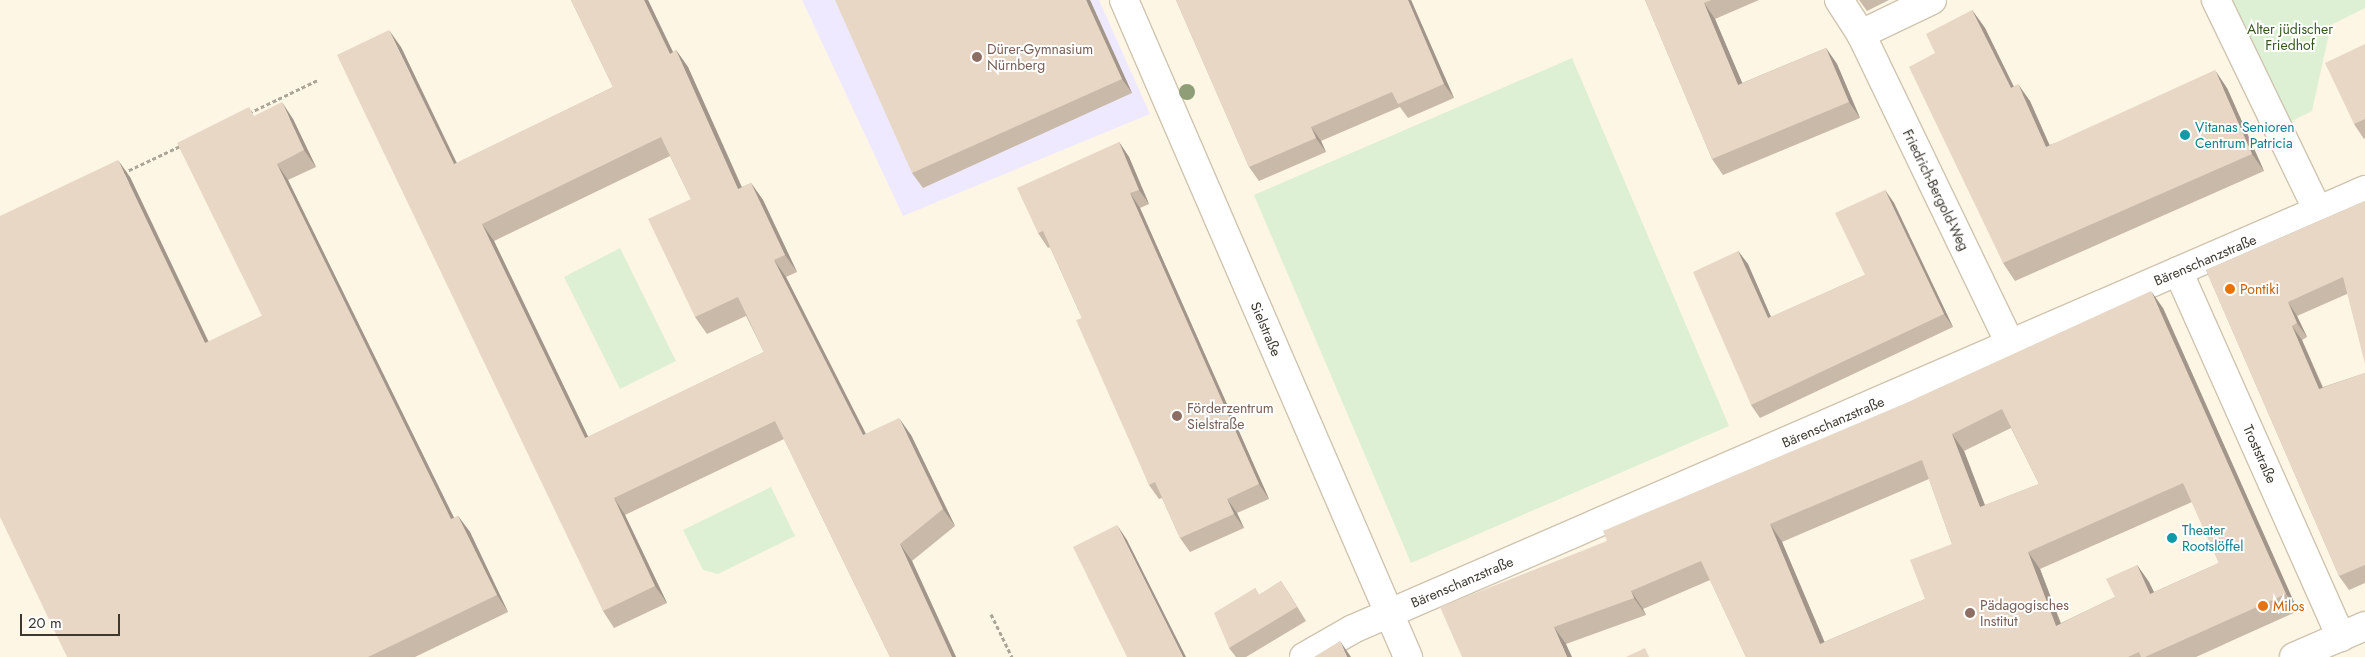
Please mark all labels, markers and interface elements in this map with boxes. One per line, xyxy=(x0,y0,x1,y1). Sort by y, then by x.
park label: Alter jüdischer Friedhof xyxy=(2247,21,2333,54)
place label: Dürer-Gymnasium Nürnberg xyxy=(987,41,1093,74)
marker: Dürer-Gymnasium Nürnberg xyxy=(971,51,983,63)
place label: Vitanas Senioren Centrum Patricia xyxy=(2195,119,2295,152)
street label: Friedrich-Bergold-Weg xyxy=(1899,127,1973,253)
marker: Vitanas Senioren Centrum Patricia xyxy=(2179,129,2191,141)
street label: Bärenschanzstraße xyxy=(2151,231,2259,289)
place label: Pontiki xyxy=(2240,281,2279,297)
marker: Pontiki xyxy=(2224,283,2236,295)
street label: Sielstraße xyxy=(1247,299,1285,359)
street label: Bärenschanzstraße xyxy=(1779,393,1887,451)
place label: Förderzentrum Sielstraße xyxy=(1187,400,1274,432)
marker: Förderzentrum Sielstraße xyxy=(1171,410,1183,422)
street label: Troststraße xyxy=(2240,422,2280,486)
place label: Theater Rootslöffel xyxy=(2182,522,2243,554)
marker: Theater Rootslöffel xyxy=(2166,532,2178,544)
street label: Bärenschanzstraße xyxy=(1408,553,1516,611)
place label: Pädagogisches Institut xyxy=(1980,597,2069,630)
place label: Milos xyxy=(2273,598,2304,614)
marker: Milos xyxy=(2257,600,2269,612)
scale bar xyxy=(22,604,122,636)
marker: Pädagogisches Institut xyxy=(1964,607,1976,619)
text: 20 m xyxy=(28,612,62,634)

